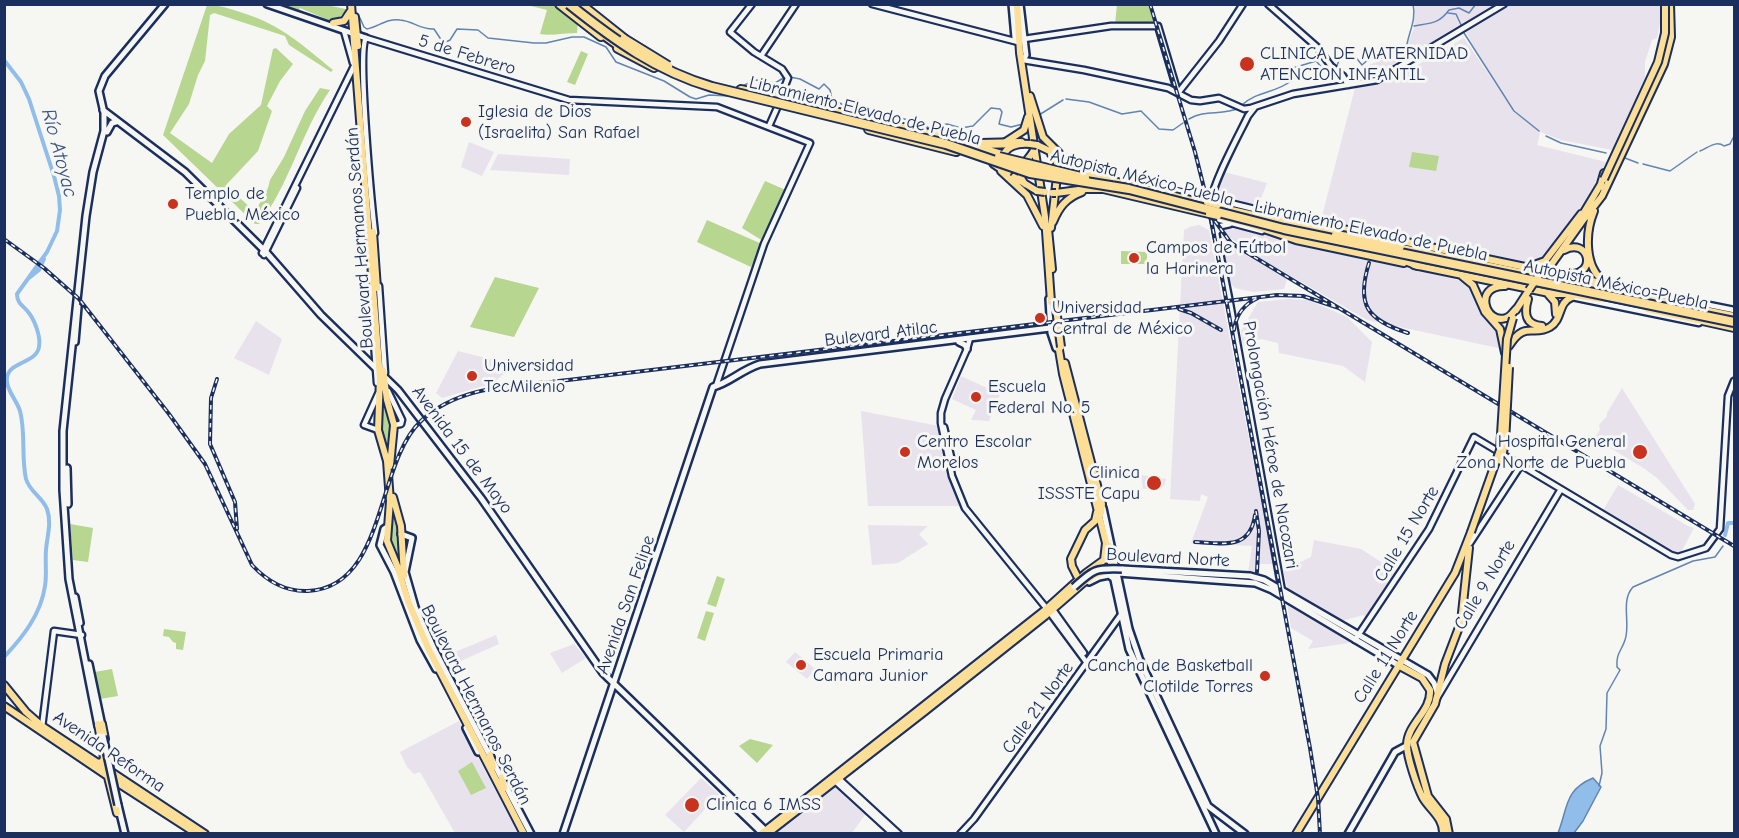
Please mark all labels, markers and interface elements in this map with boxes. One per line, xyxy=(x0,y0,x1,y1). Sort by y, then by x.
street label: 5 de Febrero xyxy=(416,30,518,80)
place label: CLINICA DE MATERNIDAD ATENCION INFANTIL xyxy=(1260,43,1468,86)
marker: CLINICA DE MATERNIDAD ATENCION INFANTIL xyxy=(1238,55,1256,73)
street label: Libramiento Elevado de Puebla xyxy=(747,72,983,150)
place label: Iglesia de Dios (Israelita) San Rafael xyxy=(478,101,640,144)
water label: Río Atoyac xyxy=(36,106,82,200)
marker: Iglesia de Dios (Israelita) San Rafael xyxy=(459,115,473,129)
street label: Boulevard Hermanos Serdán xyxy=(341,127,379,349)
street label: Autopista México-Puebla xyxy=(1048,145,1236,211)
place label: Templo de Puebla, México xyxy=(185,183,300,226)
street label: Libramiento Elevado de Puebla xyxy=(1252,196,1490,266)
marker: Templo de Puebla, México xyxy=(166,197,180,211)
place label: Campos de Fútbol la Harinera xyxy=(1146,237,1286,280)
marker: Campos de Fútbol la Harinera xyxy=(1127,251,1141,265)
street label: Autopista México-Puebla xyxy=(1522,255,1710,315)
place label: Universidad Central de México xyxy=(1052,297,1193,340)
marker: Universidad Central de México xyxy=(1033,311,1047,325)
street label: Bulevard Atilac xyxy=(823,316,939,352)
street label: Prolongación Héroe de Nacozari xyxy=(1238,319,1302,571)
place label: Universidad TecMilenio xyxy=(484,355,574,398)
marker: Universidad TecMilenio xyxy=(465,369,479,383)
place label: Escuela Federal No. 5 xyxy=(988,376,1090,418)
street label: Avenida 15 de Mayo xyxy=(407,382,517,518)
marker: Escuela Federal No. 5 xyxy=(969,390,983,404)
place label: Centro Escolar Morelos xyxy=(917,431,1031,474)
place label: Hospital General Zona Norte de Puebla xyxy=(1457,431,1626,474)
marker: Hospital General Zona Norte de Puebla xyxy=(1631,443,1649,461)
marker: Centro Escolar Morelos xyxy=(898,445,912,459)
place label: Clinica ISSSTE Capu xyxy=(1038,462,1140,504)
marker: Clinica ISSSTE Capu xyxy=(1145,474,1163,492)
street label: Calle 15 Norte xyxy=(1370,482,1444,586)
street label: Avenida San Felipe xyxy=(592,533,660,677)
street label: Calle 9 Norte xyxy=(1450,536,1520,634)
street label: Boulevard Norte xyxy=(1106,544,1230,572)
street label: Boulevard Hermanos Serdán xyxy=(416,601,536,809)
street label: Calle 11 Norte xyxy=(1349,606,1423,708)
place label: Escuela Primaria Camara Junior xyxy=(813,644,943,686)
place label: Cancha de Basketball Clotilde Torres xyxy=(1087,655,1253,698)
marker: Escuela Primaria Camara Junior xyxy=(794,658,808,672)
street label: Calle 21 Norte xyxy=(998,658,1078,758)
marker: Cancha de Basketball Clotilde Torres xyxy=(1258,669,1272,683)
street label: Avenida Reforma xyxy=(49,707,169,797)
place label: Clinica 6 IMSS xyxy=(706,794,821,816)
marker: Clinica 6 IMSS xyxy=(683,796,701,814)

